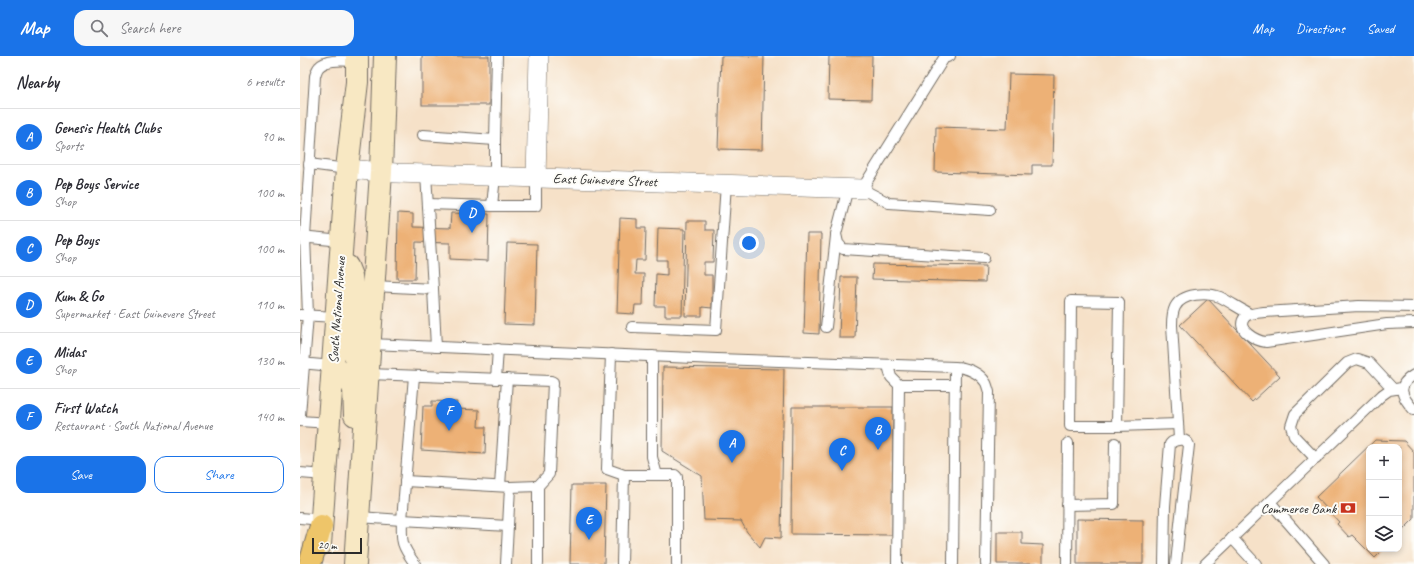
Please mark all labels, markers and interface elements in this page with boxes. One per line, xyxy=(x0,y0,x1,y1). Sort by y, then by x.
search box xyxy=(74,10,354,46)
text: Map xyxy=(20,16,50,40)
icon: search xyxy=(88,17,110,39)
text: Search here xyxy=(120,19,181,38)
text: Map xyxy=(1253,20,1274,37)
text: Directions xyxy=(1296,20,1345,37)
text: Saved xyxy=(1367,20,1394,37)
text: Nearby xyxy=(16,72,59,93)
text: 6 results xyxy=(246,74,284,90)
text: Genesis Health Clubs xyxy=(54,119,161,138)
text: A xyxy=(26,129,32,145)
text: 90 m xyxy=(262,129,284,145)
text: Sports xyxy=(54,138,83,154)
street label: East Guinevere Street xyxy=(553,170,659,190)
text: Pep Boys Service xyxy=(54,175,138,194)
text: B xyxy=(26,185,32,201)
text: 100 m xyxy=(256,185,284,201)
text: Shop xyxy=(54,194,76,210)
pin: D xyxy=(459,200,485,233)
text: Pep Boys xyxy=(54,231,99,250)
your location xyxy=(739,233,759,253)
text: C xyxy=(26,241,32,257)
text: 100 m xyxy=(256,241,284,257)
text: Shop xyxy=(54,250,76,266)
street label: South National Avenue xyxy=(325,255,349,364)
text: Kum & Go xyxy=(54,287,103,306)
text: D xyxy=(25,297,33,313)
text: 110 m xyxy=(256,297,284,313)
text: Supermarket · East Guinevere Street xyxy=(54,306,215,322)
text: Midas xyxy=(54,343,85,362)
text: E xyxy=(26,353,32,369)
text: 130 m xyxy=(256,353,284,369)
text: Shop xyxy=(54,362,76,378)
pin: F xyxy=(436,398,462,431)
text: First Watch xyxy=(54,399,118,418)
text: F xyxy=(26,409,32,425)
text: 140 m xyxy=(256,409,284,425)
pin: B xyxy=(865,417,891,450)
text: Restaurant · South National Avenue xyxy=(54,418,212,434)
pin: A xyxy=(719,430,745,463)
pin: C xyxy=(829,438,855,471)
map controls xyxy=(1366,444,1402,552)
button: + xyxy=(1366,444,1402,480)
button: Save xyxy=(16,456,146,493)
button: Share xyxy=(154,456,284,493)
button: − xyxy=(1366,480,1402,516)
bank icon: Commerce Bank xyxy=(1339,499,1357,517)
place label: Commerce Bank xyxy=(1261,500,1337,517)
pin: E xyxy=(576,507,602,540)
button: layers xyxy=(1366,516,1402,552)
scale bar xyxy=(312,536,362,555)
text: 20 m xyxy=(318,538,337,552)

